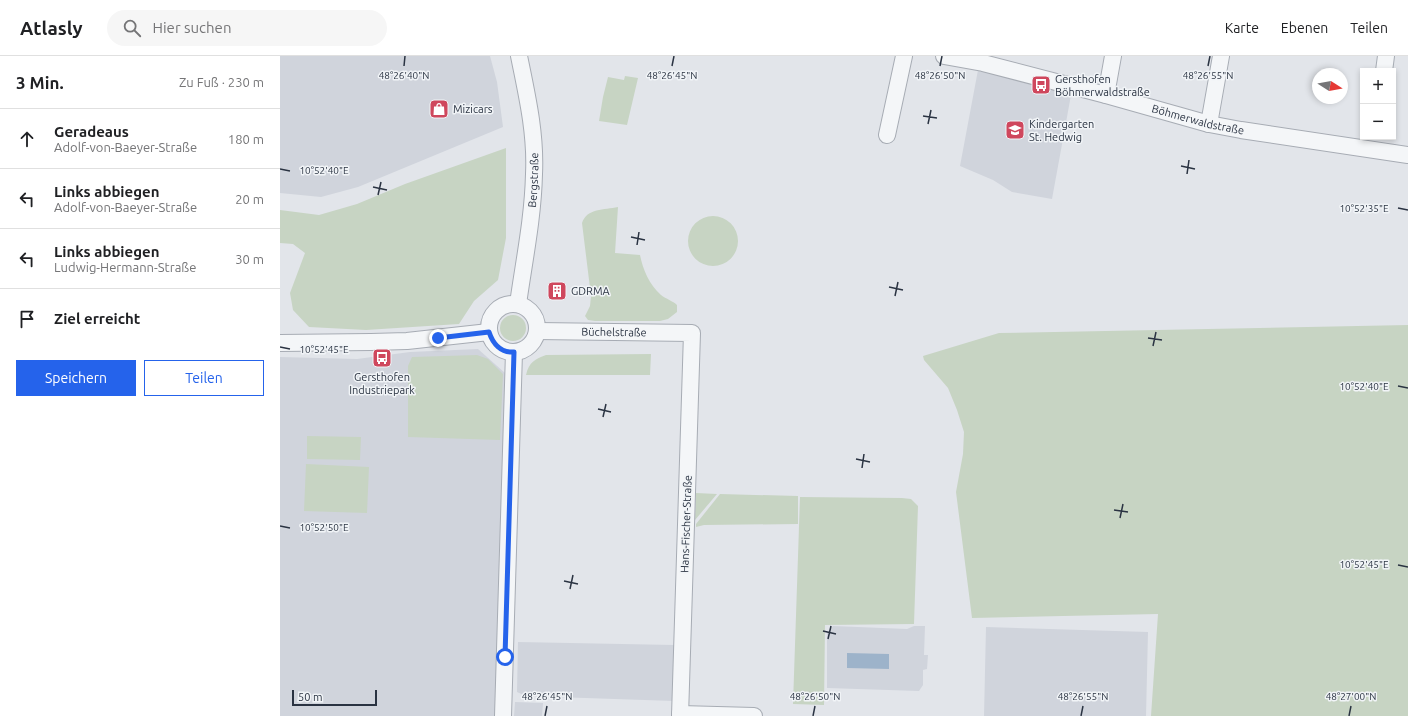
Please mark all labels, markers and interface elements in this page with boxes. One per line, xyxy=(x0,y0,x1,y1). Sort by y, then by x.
search box xyxy=(107,10,387,46)
text: Atlasly xyxy=(20,17,83,39)
icon: search xyxy=(121,17,143,39)
text: Hier suchen xyxy=(153,19,231,36)
text: Karte xyxy=(1225,20,1259,36)
text: Ebenen xyxy=(1281,20,1328,36)
text: Teilen xyxy=(1350,20,1388,36)
north arrow xyxy=(1312,68,1348,104)
map controls xyxy=(1360,68,1396,140)
button: + xyxy=(1360,68,1396,104)
text: 48°26'40"N xyxy=(379,70,429,81)
text: 48°26'45"N xyxy=(647,70,697,81)
text: 48°26'50"N xyxy=(915,70,965,81)
text: 48°26'55"N xyxy=(1183,70,1233,81)
text: 3 Min. xyxy=(16,73,64,92)
place label: Gersthofen Böhmerwaldstraße xyxy=(1055,73,1150,98)
bus stop icon: Gersthofen Böhmerwaldstraße xyxy=(1030,74,1052,96)
text: Zu Fuß · 230 m xyxy=(179,75,264,89)
shop icon: Mizicars xyxy=(428,98,450,120)
street label: Böhmerwaldstraße xyxy=(1150,102,1245,136)
place label: Mizicars xyxy=(453,103,493,115)
button: − xyxy=(1360,104,1396,140)
place label: Kindergarten St. Hedwig xyxy=(1029,118,1094,143)
school or university icon: Kindergarten St. Hedwig xyxy=(1004,119,1026,141)
text: Geradeaus xyxy=(54,123,129,140)
icon: ahead xyxy=(16,128,38,150)
text: 180 m xyxy=(228,132,264,146)
text: Adolf-von-Baeyer-Straße xyxy=(54,140,197,154)
street label: Bergstraße xyxy=(526,152,540,208)
text: 10°52'40"E xyxy=(299,165,349,176)
text: Links abbiegen xyxy=(54,183,159,200)
icon: left xyxy=(16,188,38,210)
text: 20 m xyxy=(235,192,264,206)
text: Adolf-von-Baeyer-Straße xyxy=(54,200,197,214)
text: 10°52'35"E xyxy=(1339,203,1389,214)
text: Links abbiegen xyxy=(54,243,159,260)
icon: left xyxy=(16,248,38,270)
text: 30 m xyxy=(235,252,264,266)
text: Ludwig-Hermann-Straße xyxy=(54,260,196,274)
building icon: GDRMA xyxy=(546,280,568,302)
place label: GDRMA xyxy=(571,285,610,297)
icon: arrive xyxy=(16,308,38,330)
text: Ziel erreicht xyxy=(54,310,140,327)
street label: Büchelstraße xyxy=(581,326,647,338)
route end xyxy=(429,329,447,347)
text: 10°52'45"E xyxy=(299,344,349,355)
bus stop icon: Gersthofen Industriepark xyxy=(371,347,393,369)
button: Speichern xyxy=(16,360,136,396)
button: Teilen xyxy=(144,360,264,396)
place label: Gersthofen Industriepark xyxy=(349,371,415,396)
text: 10°52'40"E xyxy=(1339,381,1389,392)
street label: Hans-Fischer-Straße xyxy=(678,475,694,573)
text: 10°52'50"E xyxy=(299,522,349,533)
text: 10°52'45"E xyxy=(1339,559,1389,570)
route start xyxy=(496,648,514,666)
scale bar xyxy=(292,688,377,707)
text: 50 m xyxy=(298,691,322,703)
text: 48°26'45"N xyxy=(522,691,572,702)
text: 48°26'50"N xyxy=(790,691,840,702)
text: 48°26'55"N xyxy=(1058,691,1108,702)
text: 48°27'00"N xyxy=(1326,691,1376,702)

